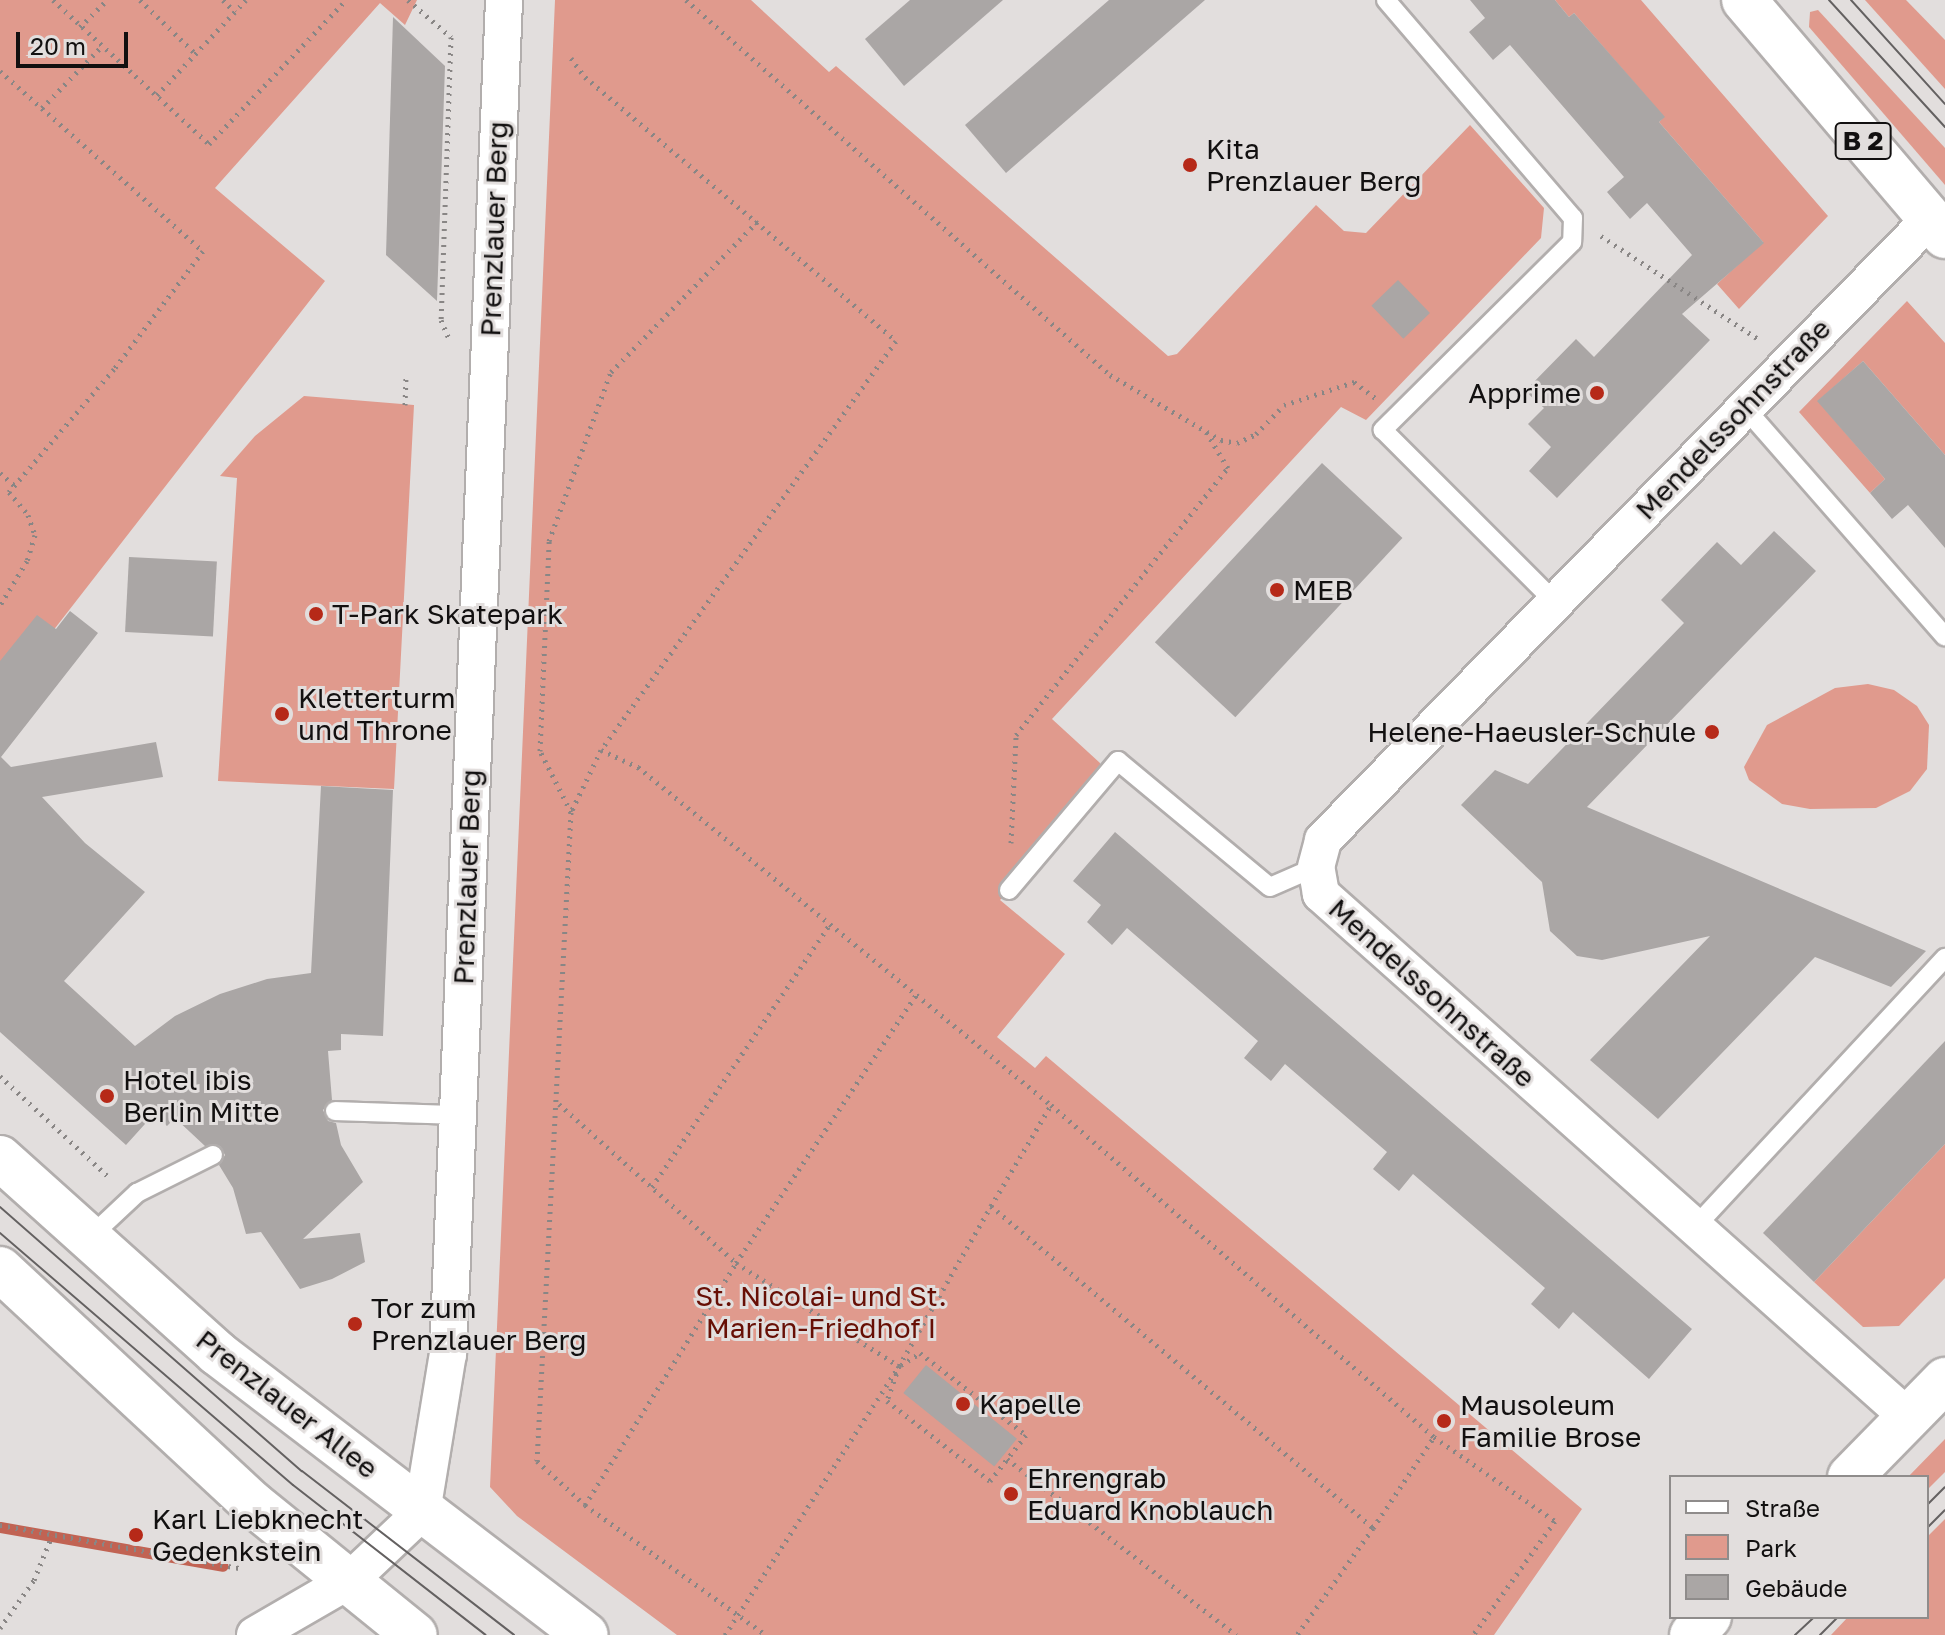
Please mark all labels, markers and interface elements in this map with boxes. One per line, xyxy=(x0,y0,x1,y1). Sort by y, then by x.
scale bar xyxy=(20,16,132,66)
text: 20 m xyxy=(30,31,86,60)
road number: B 2 xyxy=(1833,119,1893,163)
street label: Prenzlauer Berg xyxy=(473,121,515,337)
place label: Kita Prenzlauer Berg xyxy=(1206,132,1421,198)
marker: Kita Prenzlauer Berg xyxy=(1181,156,1199,174)
street label: Mendelssohnstraße xyxy=(1629,312,1837,526)
place label: Apprime xyxy=(1468,376,1581,410)
marker: Apprime xyxy=(1588,384,1606,402)
place label: MEB xyxy=(1293,573,1353,607)
marker: MEB xyxy=(1268,581,1286,599)
place label: T-Park Skatepark xyxy=(332,597,563,631)
marker: T-Park Skatepark xyxy=(307,605,325,623)
place label: Kletterturm und Throne xyxy=(298,681,456,747)
marker: Kletterturm und Throne xyxy=(273,705,291,723)
place label: Helene-Haeusler-Schule xyxy=(1367,715,1696,749)
marker: Helene-Haeusler-Schule xyxy=(1703,723,1721,741)
street label: Prenzlauer Berg xyxy=(446,769,488,985)
street label: Mendelssohnstraße xyxy=(1322,892,1542,1094)
place label: Hotel ibis Berlin Mitte xyxy=(123,1063,280,1129)
marker: Hotel ibis Berlin Mitte xyxy=(98,1087,116,1105)
park label: St. Nicolai- und St. Marien-Friedhof I xyxy=(695,1279,947,1345)
place label: Tor zum Prenzlauer Berg xyxy=(371,1291,586,1357)
marker: Tor zum Prenzlauer Berg xyxy=(346,1315,364,1333)
street label: Prenzlauer Allee xyxy=(190,1323,384,1485)
place label: Kapelle xyxy=(979,1387,1081,1421)
place label: Mausoleum Familie Brose xyxy=(1460,1388,1641,1454)
marker: Kapelle xyxy=(954,1395,972,1413)
marker: Mausoleum Familie Brose xyxy=(1435,1412,1453,1430)
place label: Ehrengrab Eduard Knoblauch xyxy=(1027,1461,1273,1527)
legend xyxy=(1669,1475,1929,1619)
marker: Ehrengrab Eduard Knoblauch xyxy=(1002,1485,1020,1503)
text: Straße xyxy=(1745,1493,1820,1522)
place label: Karl Liebknecht Gedenkstein xyxy=(152,1502,363,1568)
marker: Karl Liebknecht Gedenkstein xyxy=(127,1526,145,1544)
text: Park xyxy=(1745,1533,1797,1562)
text: Gebäude xyxy=(1745,1573,1847,1602)

